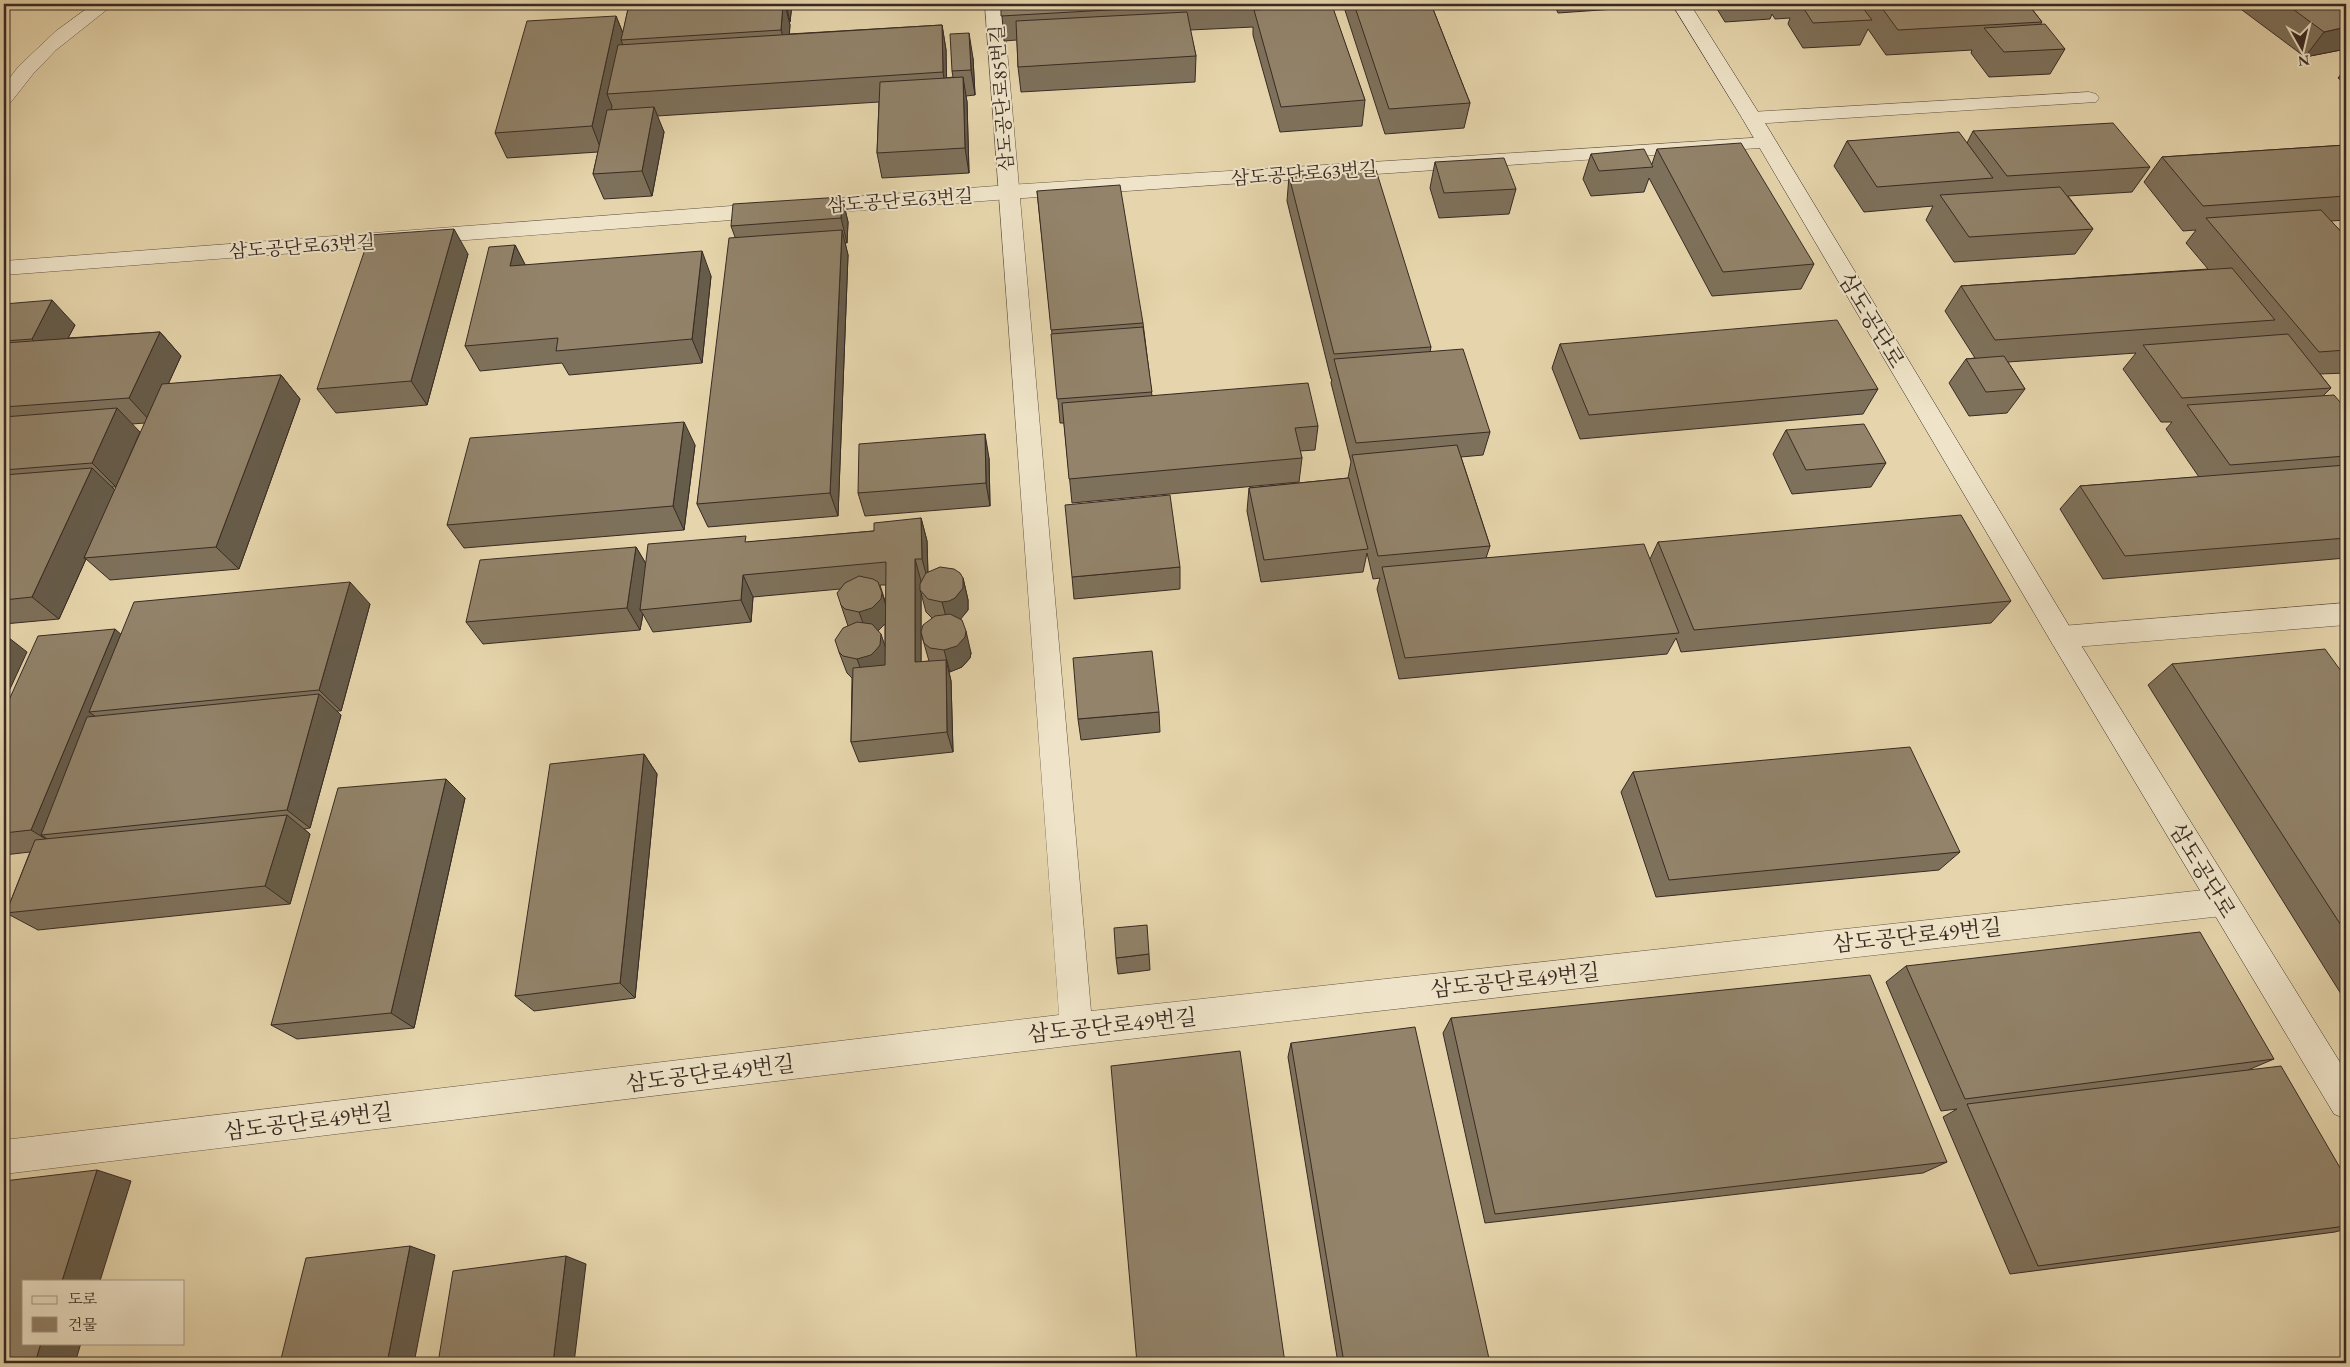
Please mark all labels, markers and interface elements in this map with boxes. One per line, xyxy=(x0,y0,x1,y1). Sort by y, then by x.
north arrow xyxy=(2278,22,2328,72)
street label: 삼도공단로85번길 xyxy=(984,24,1019,172)
text: N xyxy=(2296,51,2311,71)
street label: 삼도공단로63번길 xyxy=(1230,156,1378,191)
street label: 삼도공단로63번길 xyxy=(826,183,974,218)
street label: 삼도공단로63번길 xyxy=(228,229,376,264)
street label: 삼도공단로 xyxy=(1832,267,1911,373)
street label: 삼도공단로 xyxy=(2163,817,2242,923)
street label: 삼도공단로49번길 xyxy=(1831,912,2003,959)
street label: 삼도공단로49번길 xyxy=(1429,957,1601,1004)
street label: 삼도공단로49번길 xyxy=(1026,1002,1198,1049)
street label: 삼도공단로49번길 xyxy=(624,1049,796,1098)
street label: 삼도공단로49번길 xyxy=(222,1097,394,1146)
legend xyxy=(22,1280,185,1344)
text: 도로 xyxy=(68,1289,97,1308)
text: 건물 xyxy=(68,1315,97,1334)

